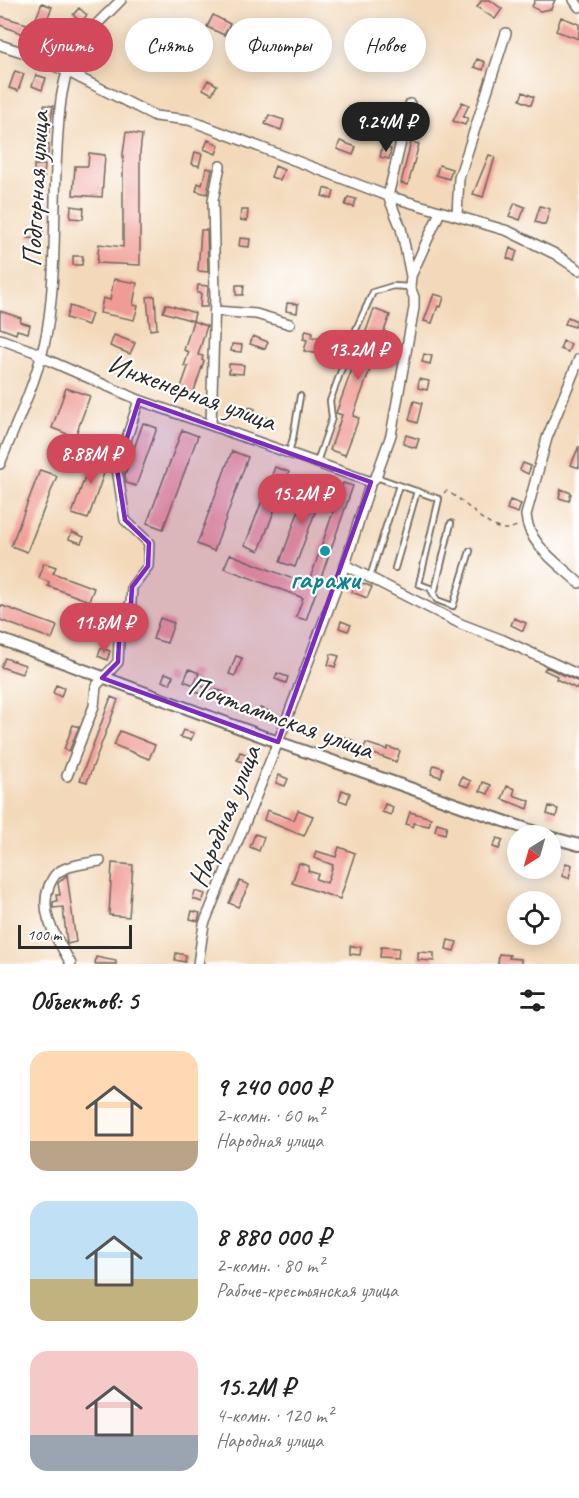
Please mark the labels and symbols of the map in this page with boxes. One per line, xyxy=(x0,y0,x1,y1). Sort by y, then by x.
pin: 9.24M ₽ xyxy=(331,102,441,153)
street label: Подгорная улица xyxy=(13,109,57,268)
pin: 13.2M ₽ xyxy=(303,330,413,381)
street label: Инженерная улица xyxy=(103,345,282,439)
pin: 8.88M ₽ xyxy=(36,434,146,485)
pin: 15.2M ₽ xyxy=(247,474,357,525)
marker: гаражи xyxy=(318,544,332,558)
place label: гаражи xyxy=(290,561,362,596)
pin: 11.8M ₽ xyxy=(49,603,159,654)
street label: Почтамтская улица xyxy=(184,667,380,767)
street label: Народная улица xyxy=(180,738,269,892)
north arrow xyxy=(507,825,561,879)
scale bar xyxy=(18,922,132,950)

